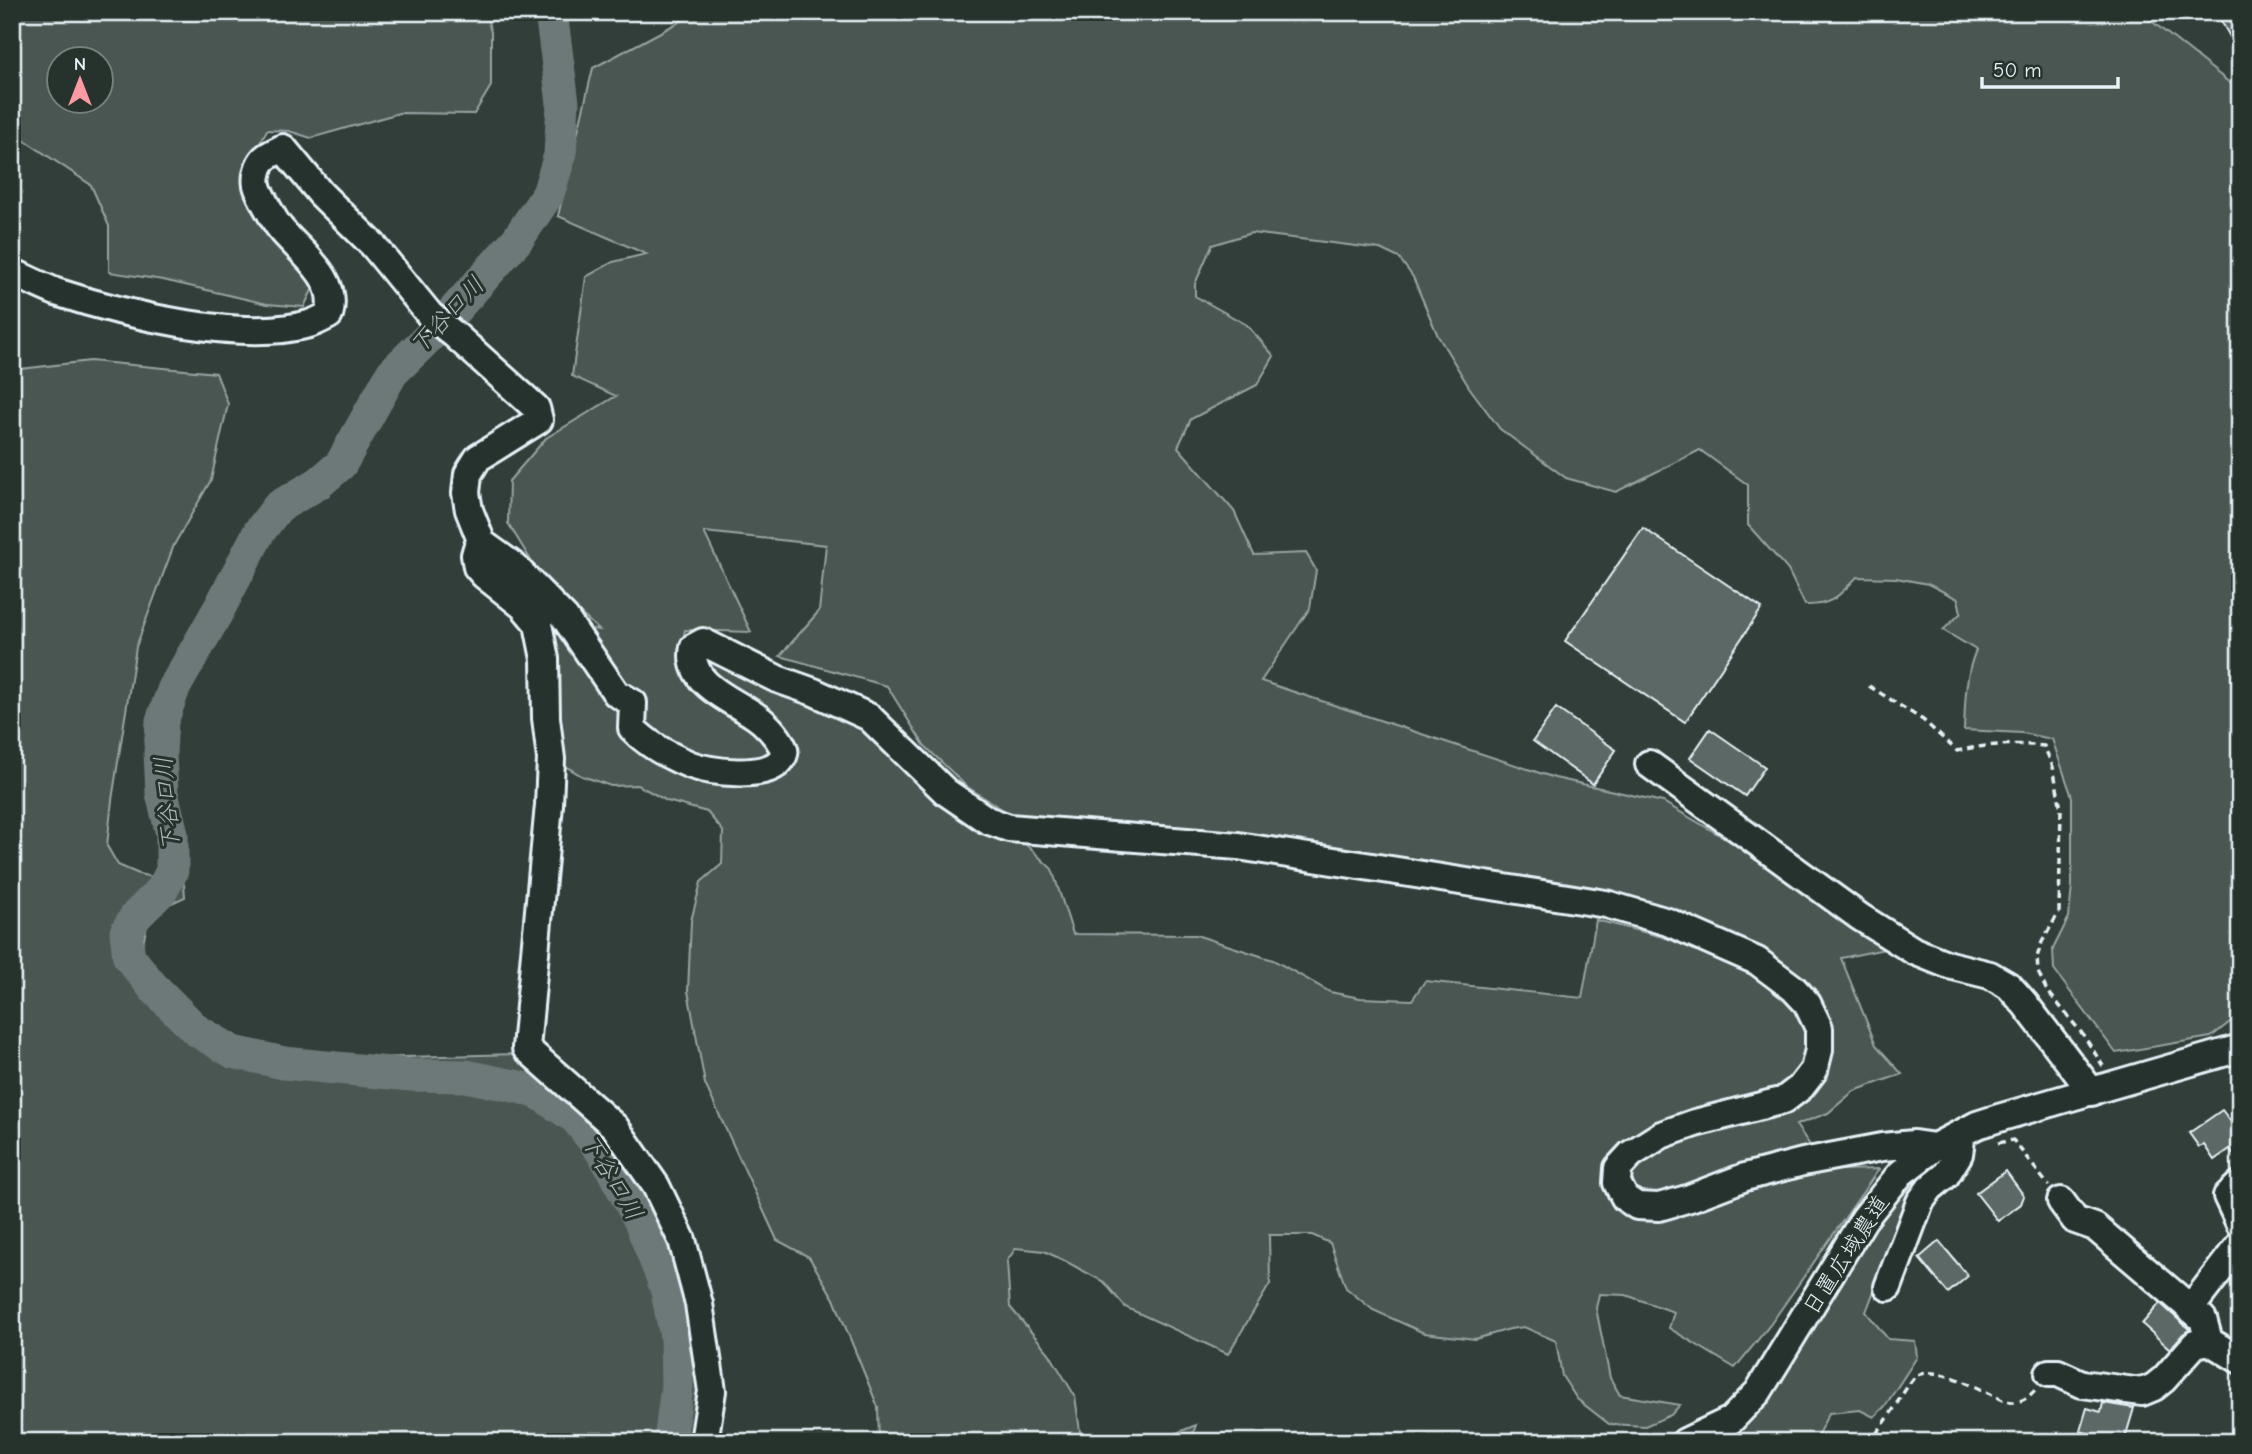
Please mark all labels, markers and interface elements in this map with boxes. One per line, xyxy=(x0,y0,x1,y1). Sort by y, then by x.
north arrow xyxy=(46,46,116,116)
scale bar xyxy=(1982,46,2119,90)
text: N xyxy=(74,53,86,75)
text: 50 m xyxy=(1993,58,2042,82)
water label: 下谷口川 xyxy=(404,270,490,360)
water label: 下谷口川 xyxy=(149,755,185,853)
water label: 下谷口川 xyxy=(575,1129,649,1225)
street label: 日置広域農道 xyxy=(1797,1190,1895,1320)

